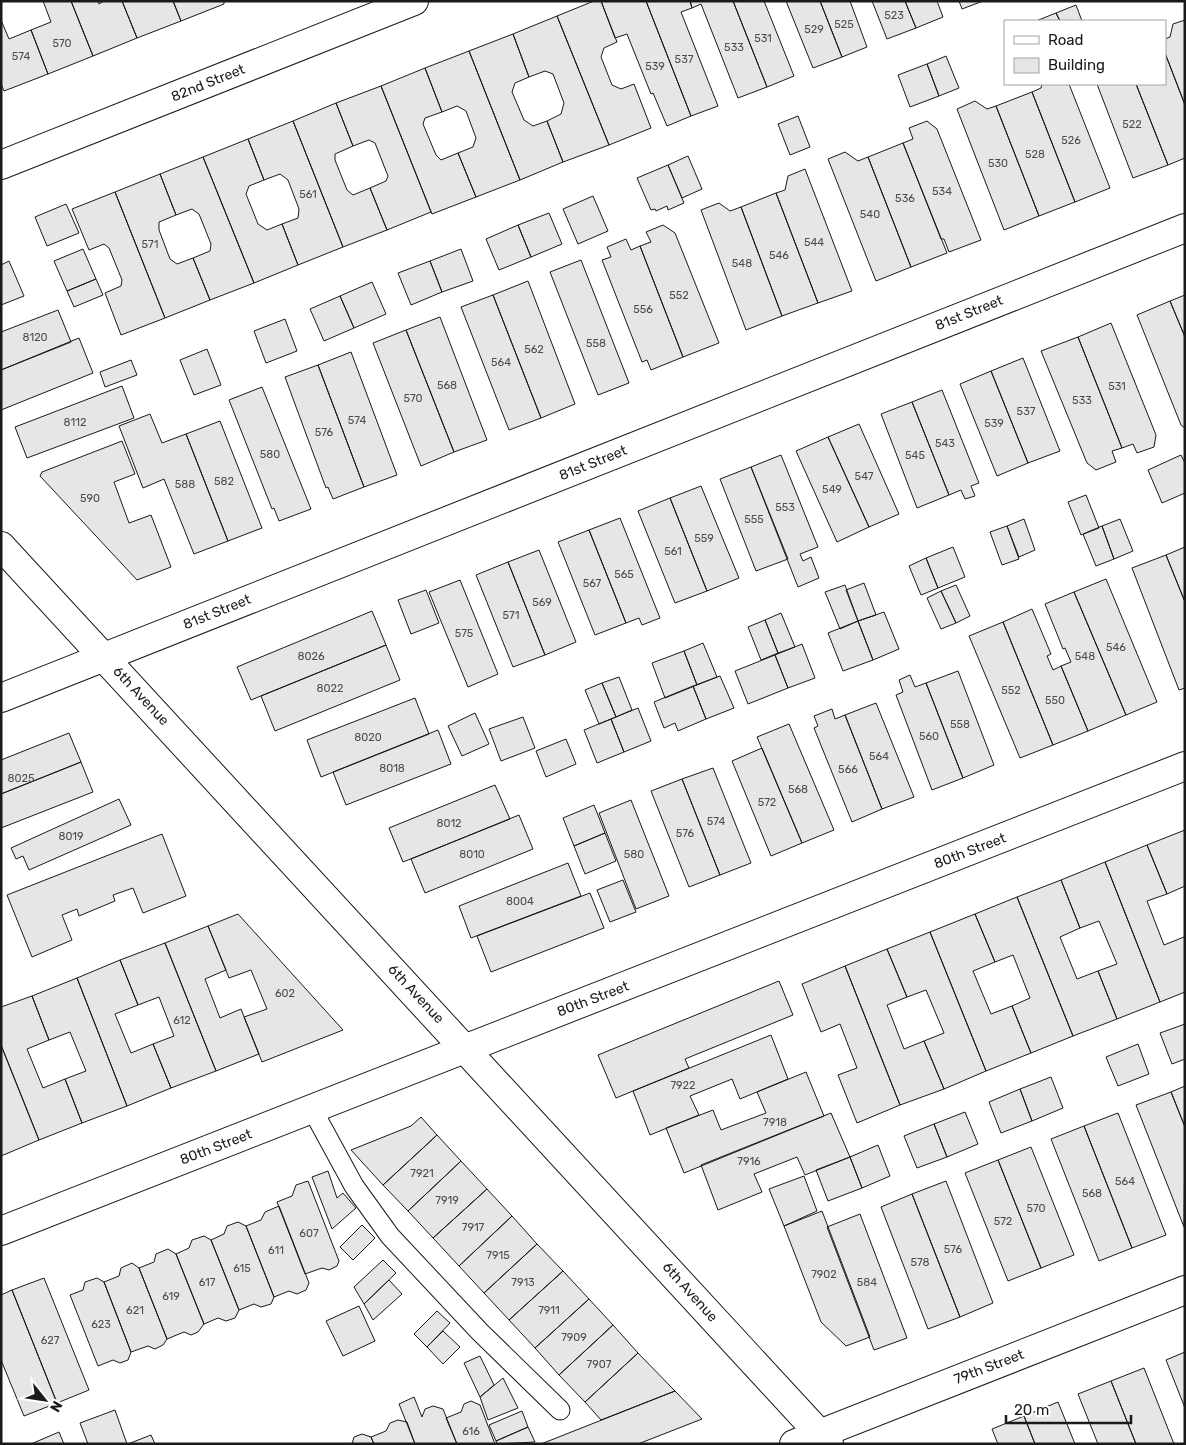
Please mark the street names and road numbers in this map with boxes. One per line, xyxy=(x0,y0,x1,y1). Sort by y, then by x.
street label: 82nd Street xyxy=(169,60,248,105)
street label: 81st Street xyxy=(933,292,1006,334)
street label: 81st Street xyxy=(557,442,630,484)
street label: 81st Street xyxy=(181,591,254,633)
street label: 6th Avenue xyxy=(109,663,173,729)
street label: 80th Street xyxy=(932,829,1009,873)
street label: 6th Avenue xyxy=(384,961,448,1027)
street label: 80th Street xyxy=(555,977,632,1021)
street label: 80th Street xyxy=(178,1125,255,1169)
street label: 6th Avenue xyxy=(659,1259,721,1325)
street label: 79th Street xyxy=(952,1346,1027,1388)

